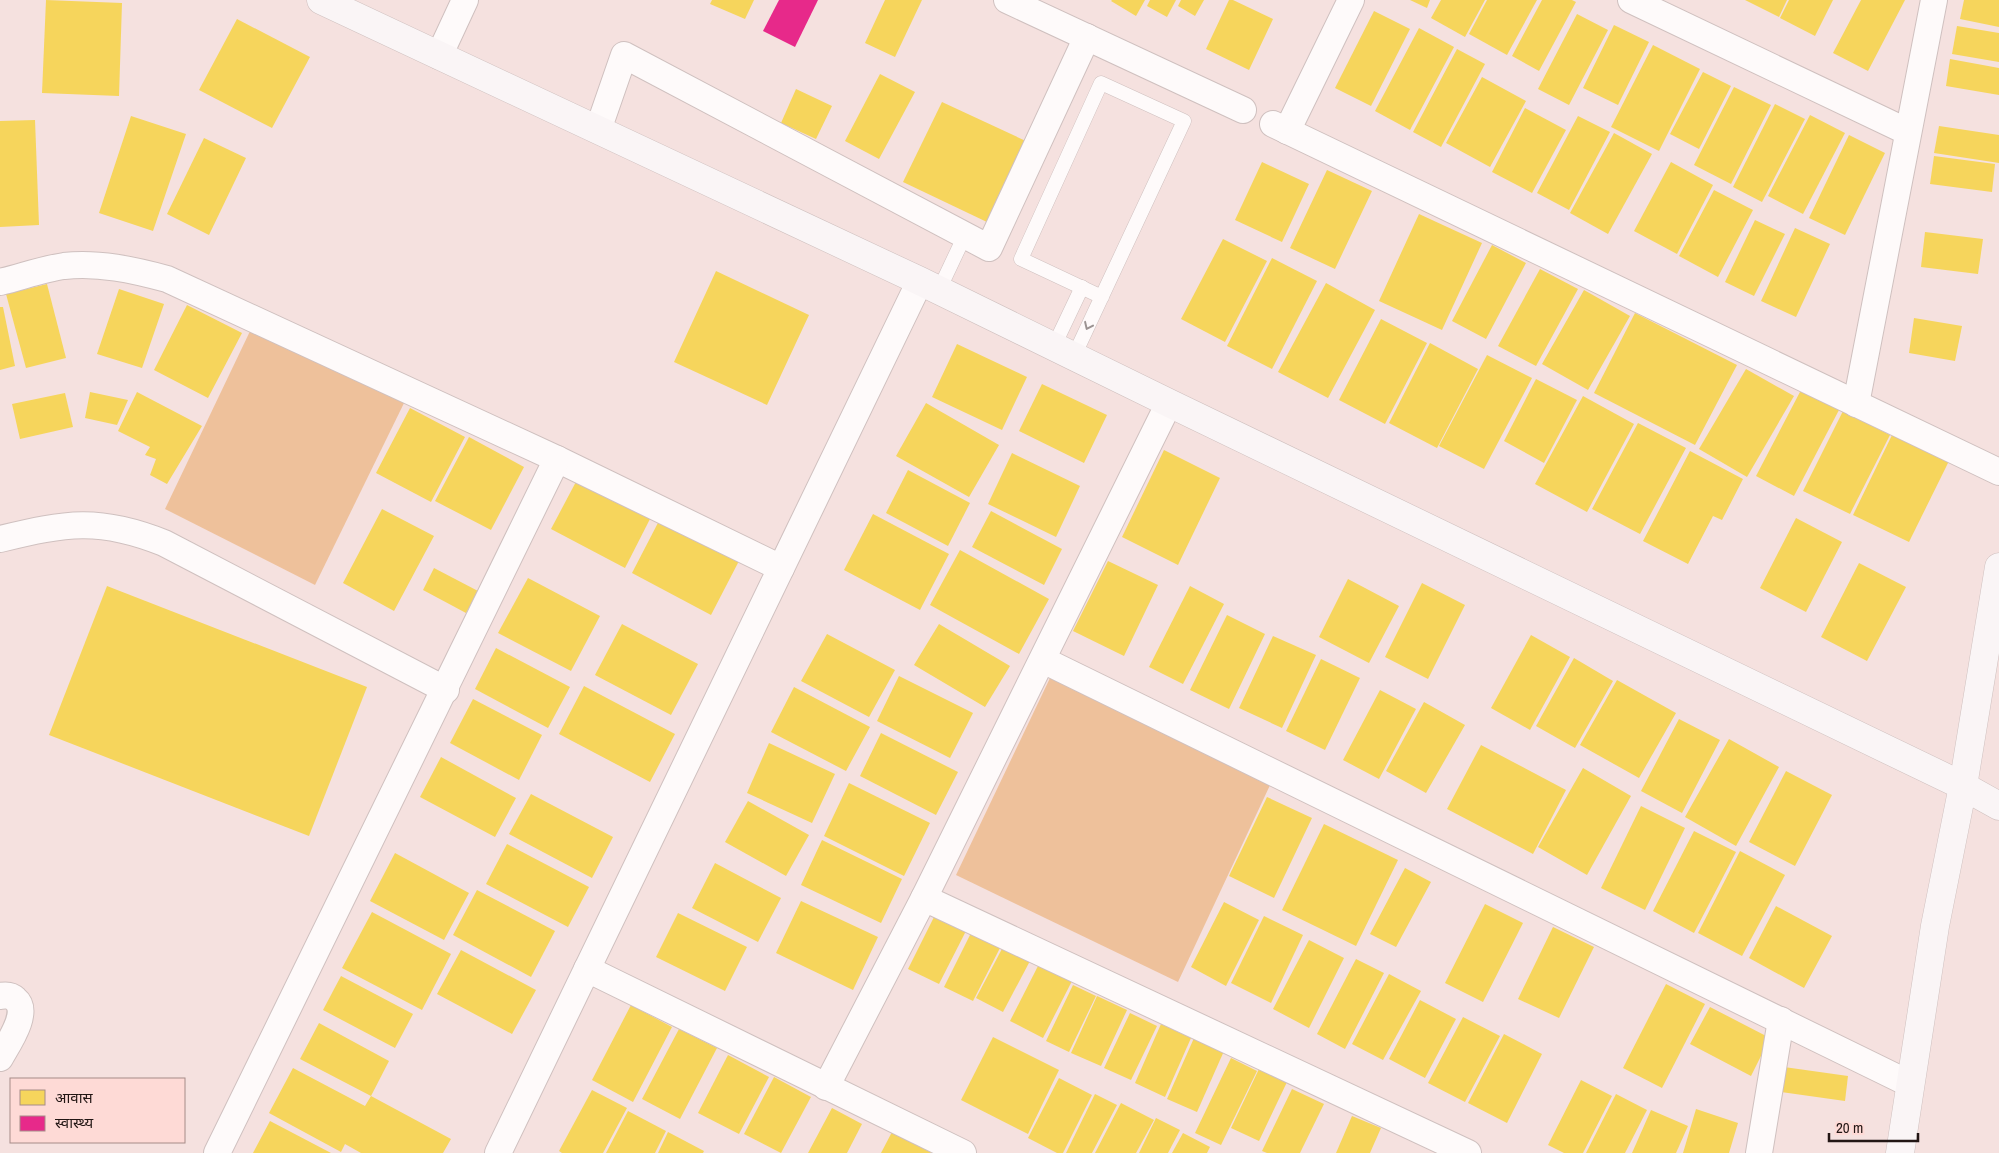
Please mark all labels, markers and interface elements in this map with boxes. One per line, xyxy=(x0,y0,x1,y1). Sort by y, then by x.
one-way arrow xyxy=(1084,321,1094,330)
legend xyxy=(10,1078,185,1143)
text: आवास xyxy=(55,1087,94,1108)
scale bar xyxy=(1829,1110,1918,1142)
text: स्वास्थ्य xyxy=(55,1112,93,1133)
text: 20 m xyxy=(1836,1117,1863,1138)

